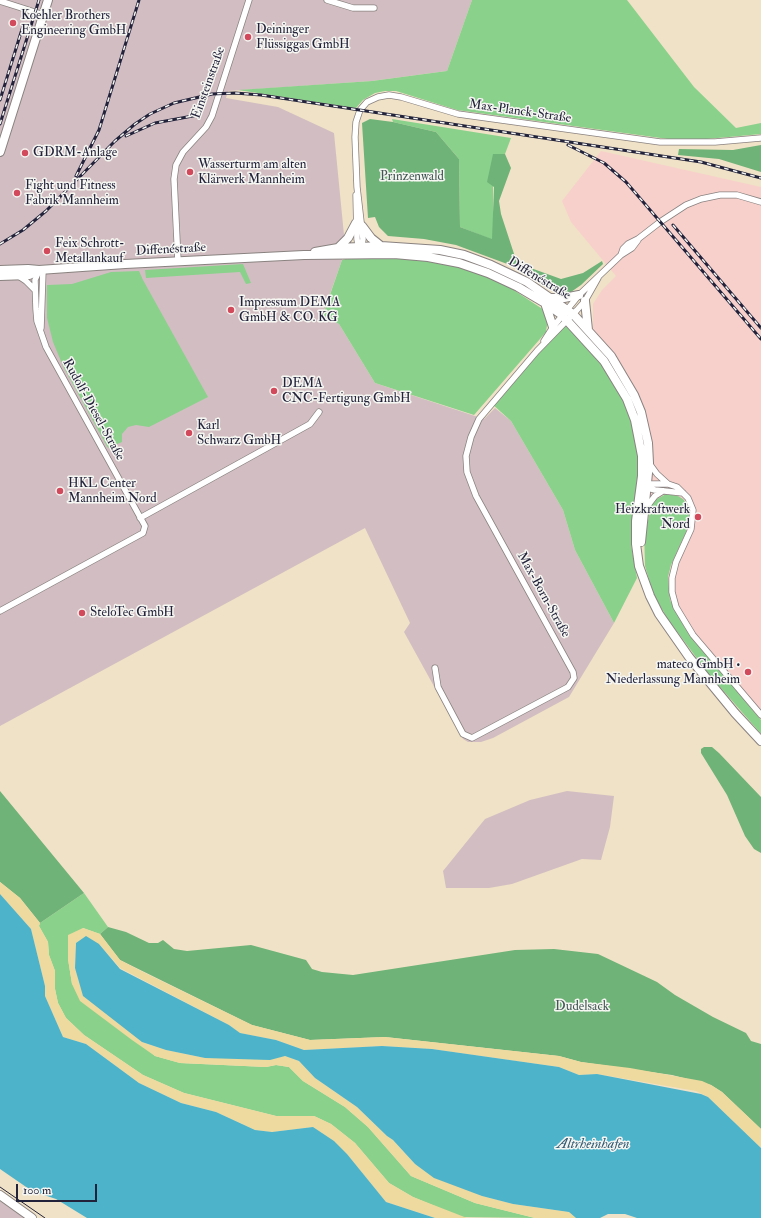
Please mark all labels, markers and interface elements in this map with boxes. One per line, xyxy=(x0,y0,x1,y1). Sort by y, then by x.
place label: Koehler Brothers Engineering GmbH xyxy=(21,8,126,39)
marker: Koehler Brothers Engineering GmbH xyxy=(8,18,18,28)
place label: Deininger Flüssiggas GmbH xyxy=(256,22,350,53)
marker: Deininger Flüssiggas GmbH xyxy=(243,32,253,42)
street label: Einsteinstraße xyxy=(189,45,229,121)
street label: Max-Planck-Straße xyxy=(468,97,572,127)
place label: GDRM-Anlage xyxy=(33,145,117,161)
marker: GDRM-Anlage xyxy=(20,148,30,158)
place label: Wasserturm am alten Klärwerk Mannheim xyxy=(198,157,306,188)
marker: Wasserturm am alten Klärwerk Mannheim xyxy=(185,167,195,177)
park label: Prinzenwald xyxy=(380,169,444,185)
place label: Fight und Fitness Fabrik Mannheim xyxy=(25,178,119,209)
marker: Fight und Fitness Fabrik Mannheim xyxy=(12,188,22,198)
place label: Feix Schrott- Metallankauf xyxy=(55,236,125,267)
street label: Diffenéstraße xyxy=(135,240,207,260)
marker: Feix Schrott- Metallankauf xyxy=(42,246,52,256)
street label: Diffenéstraße xyxy=(505,254,573,304)
place label: Impressum DEMA GmbH & CO. KG xyxy=(239,295,340,326)
marker: Impressum DEMA GmbH & CO. KG xyxy=(226,305,236,315)
street label: Rudolf-Diesel-Straße xyxy=(59,356,127,464)
place label: DEMA CNC-Fertigung GmbH xyxy=(282,376,411,407)
marker: DEMA CNC-Fertigung GmbH xyxy=(269,386,279,396)
place label: Karl Schwarz GmbH xyxy=(197,418,281,449)
marker: Karl Schwarz GmbH xyxy=(184,428,194,438)
place label: HKL Center Mannheim Nord xyxy=(68,476,157,507)
marker: HKL Center Mannheim Nord xyxy=(55,486,65,496)
place label: Heizkraftwerk Nord xyxy=(615,502,690,533)
marker: Heizkraftwerk Nord xyxy=(693,512,703,522)
street label: Max-Born-Straße xyxy=(513,550,573,640)
place label: SteloTec GmbH xyxy=(90,605,174,621)
marker: SteloTec GmbH xyxy=(77,608,87,618)
place label: mateco GmbH • Niederlassung Mannheim xyxy=(606,657,740,688)
marker: mateco GmbH • Niederlassung Mannheim xyxy=(743,667,753,677)
park label: Dudelsack xyxy=(555,999,609,1015)
water label: Altrheinhafen xyxy=(557,1137,629,1153)
scale bar xyxy=(18,1176,99,1202)
text: 100 m xyxy=(23,1183,51,1198)

